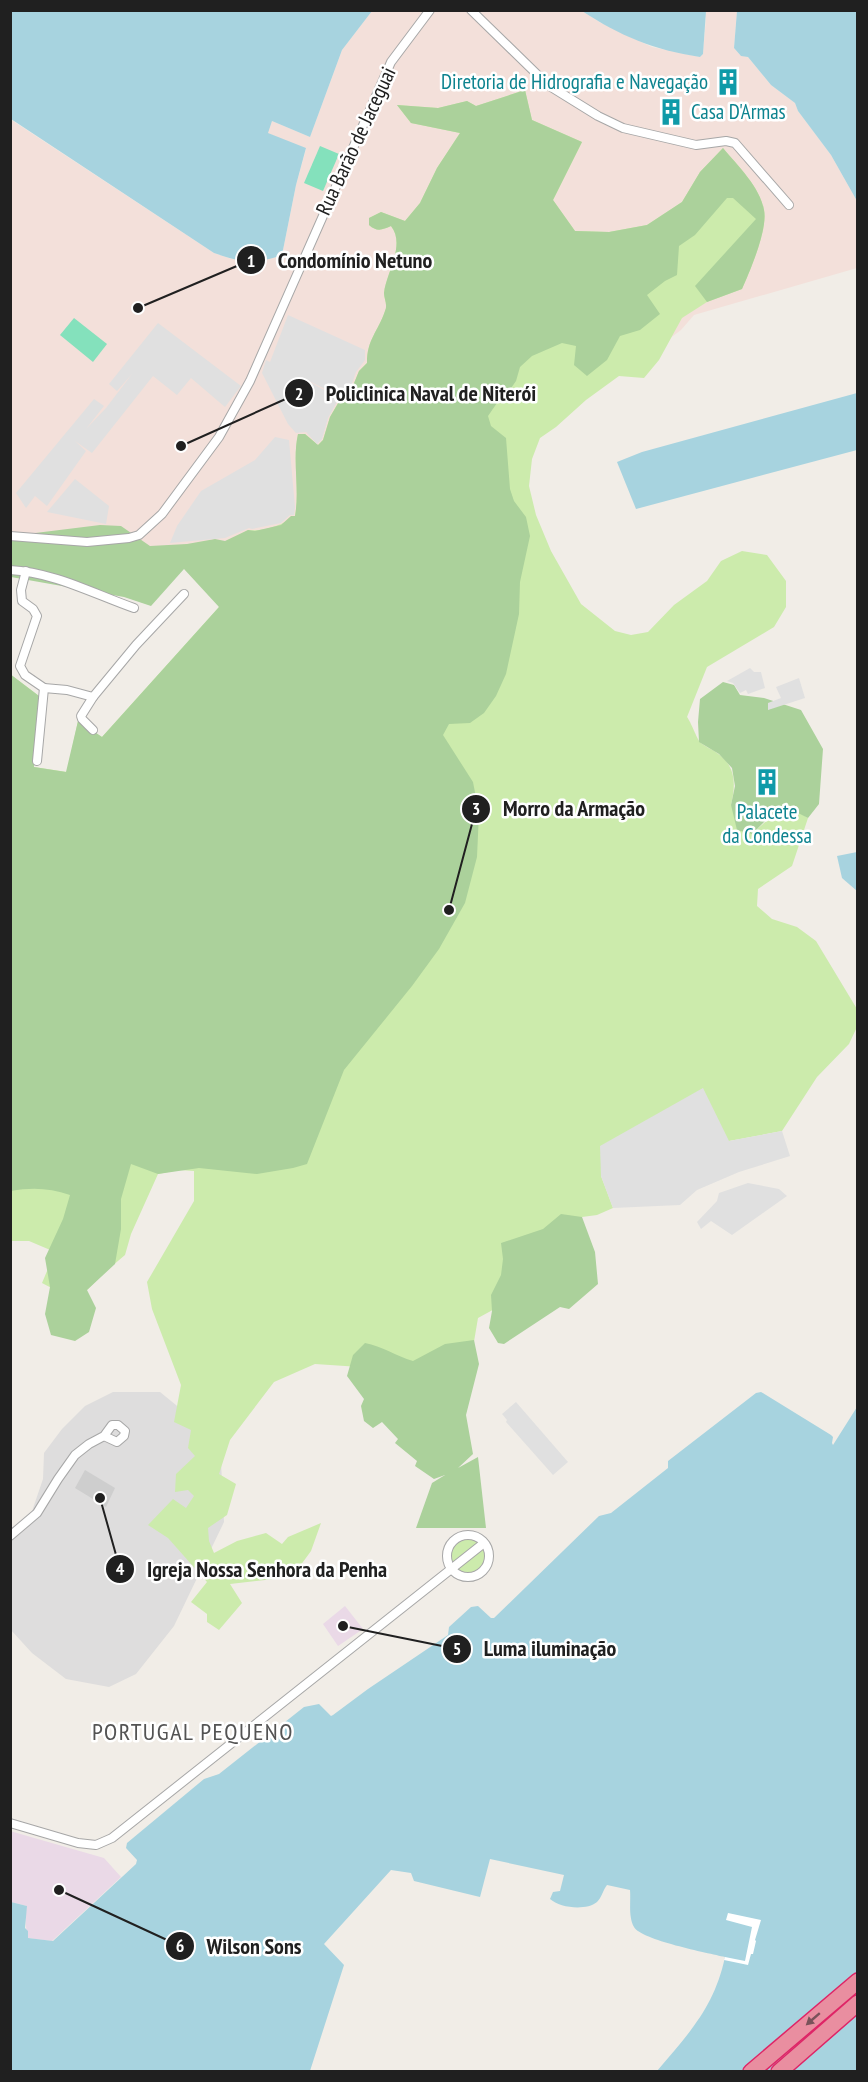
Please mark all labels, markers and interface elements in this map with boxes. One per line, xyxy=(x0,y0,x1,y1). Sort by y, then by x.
street label: Rua Barão de Jaceguai xyxy=(309,62,402,219)
building icon: Diretoria de Hidrografia e Navegação xyxy=(713,67,743,97)
place label: Diretoria de Hidrografia e Navegação xyxy=(441,68,708,95)
building icon: Casa D'Armas xyxy=(656,97,686,127)
place label: Casa D'Armas xyxy=(691,98,786,125)
callout: Condomínio Netuno xyxy=(236,240,444,280)
text: Condomínio Netuno xyxy=(278,246,432,274)
text: 1 xyxy=(247,249,255,272)
callout: Policlinica Naval de Niterói xyxy=(284,373,548,413)
text: Policlinica Naval de Niterói xyxy=(326,379,536,407)
text: 2 xyxy=(295,382,303,405)
building icon: Palacete da Condessa xyxy=(752,767,782,797)
callout: Morro da Armação xyxy=(461,789,657,829)
text: Morro da Armação xyxy=(503,794,645,822)
text: 3 xyxy=(472,797,480,820)
place label: Palacete da Condessa xyxy=(722,798,812,849)
callout: Igreja Nossa Senhora da Penha xyxy=(105,1549,399,1589)
text: Igreja Nossa Senhora da Penha xyxy=(147,1555,387,1583)
text: 4 xyxy=(116,1557,125,1580)
callout: Luma iluminação xyxy=(442,1629,628,1669)
text: Luma iluminação xyxy=(484,1634,616,1662)
text: 5 xyxy=(453,1637,461,1660)
district label: PORTUGAL PEQUENO xyxy=(92,1716,294,1747)
callout: Wilson Sons xyxy=(165,1926,314,1966)
text: Wilson Sons xyxy=(206,1932,302,1960)
text: 6 xyxy=(176,1934,184,1957)
one-way arrow xyxy=(806,2012,821,2025)

